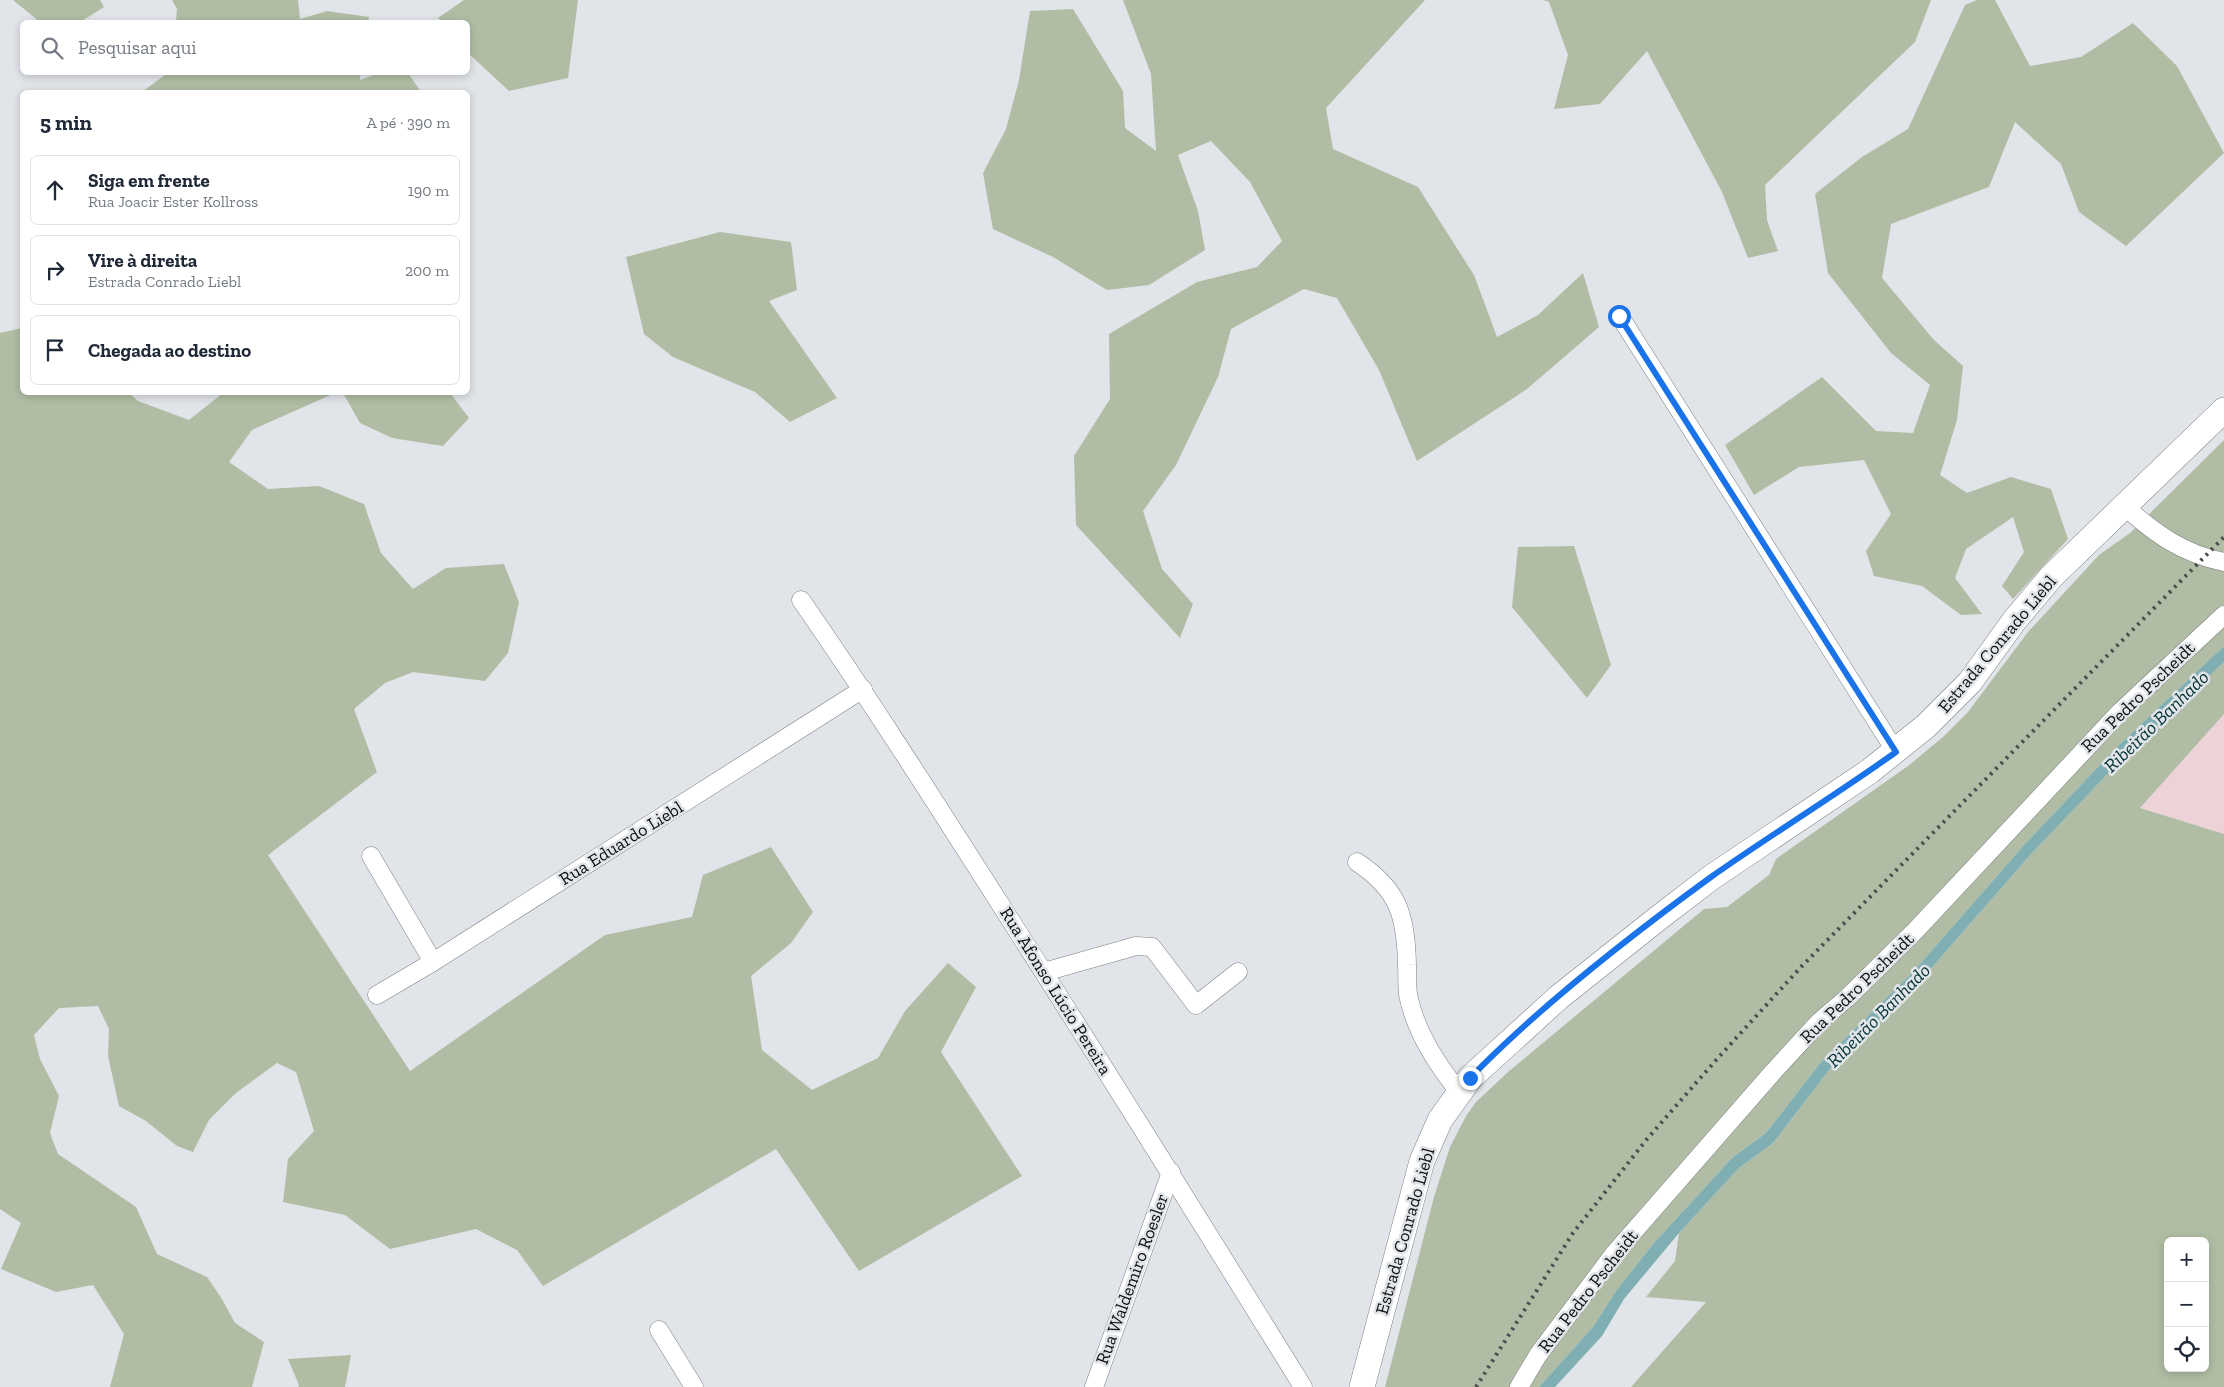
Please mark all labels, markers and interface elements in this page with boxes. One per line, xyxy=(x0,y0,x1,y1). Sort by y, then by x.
search box xyxy=(20,20,470,75)
icon: search xyxy=(38,34,66,62)
text: Pesquisar aqui xyxy=(78,36,197,59)
text: 5 min xyxy=(40,110,92,135)
text: A pé · 390 m xyxy=(366,113,450,132)
text: Siga em frente xyxy=(88,169,210,192)
icon: ahead xyxy=(41,176,69,204)
text: 190 m xyxy=(408,181,449,200)
text: Rua Joacir Ester Kollross xyxy=(88,192,258,211)
text: Vire à direita xyxy=(88,249,197,272)
icon: right xyxy=(41,256,69,284)
text: 200 m xyxy=(405,261,449,280)
text: Estrada Conrado Liebl xyxy=(88,272,241,291)
route start xyxy=(1608,305,1631,328)
icon: arrive xyxy=(41,336,69,364)
text: Chegada ao destino xyxy=(88,339,251,362)
street label: Estrada Conrado Liebl xyxy=(1933,571,2061,717)
street label: Rua Pedro Pscheidt xyxy=(2077,637,2200,757)
water label: Ribeirão Banhado xyxy=(2099,666,2214,777)
street label: Rua Eduardo Liebl xyxy=(555,796,687,890)
street label: Rua Afonso Lúcio Pereira xyxy=(995,903,1117,1079)
street label: Rua Pedro Pscheidt xyxy=(1796,928,1919,1048)
water label: Ribeirão Banhado xyxy=(1822,959,1935,1072)
route end xyxy=(1459,1067,1482,1090)
street label: Estrada Conrado Liebl xyxy=(1371,1145,1439,1317)
street label: Rua Waldemiro Roesler xyxy=(1091,1191,1173,1367)
street label: Rua Pedro Pscheidt xyxy=(1533,1225,1643,1357)
map controls xyxy=(2164,1237,2209,1372)
button: + xyxy=(2164,1237,2209,1282)
button: − xyxy=(2164,1282,2209,1327)
button: locate xyxy=(2164,1327,2209,1372)

